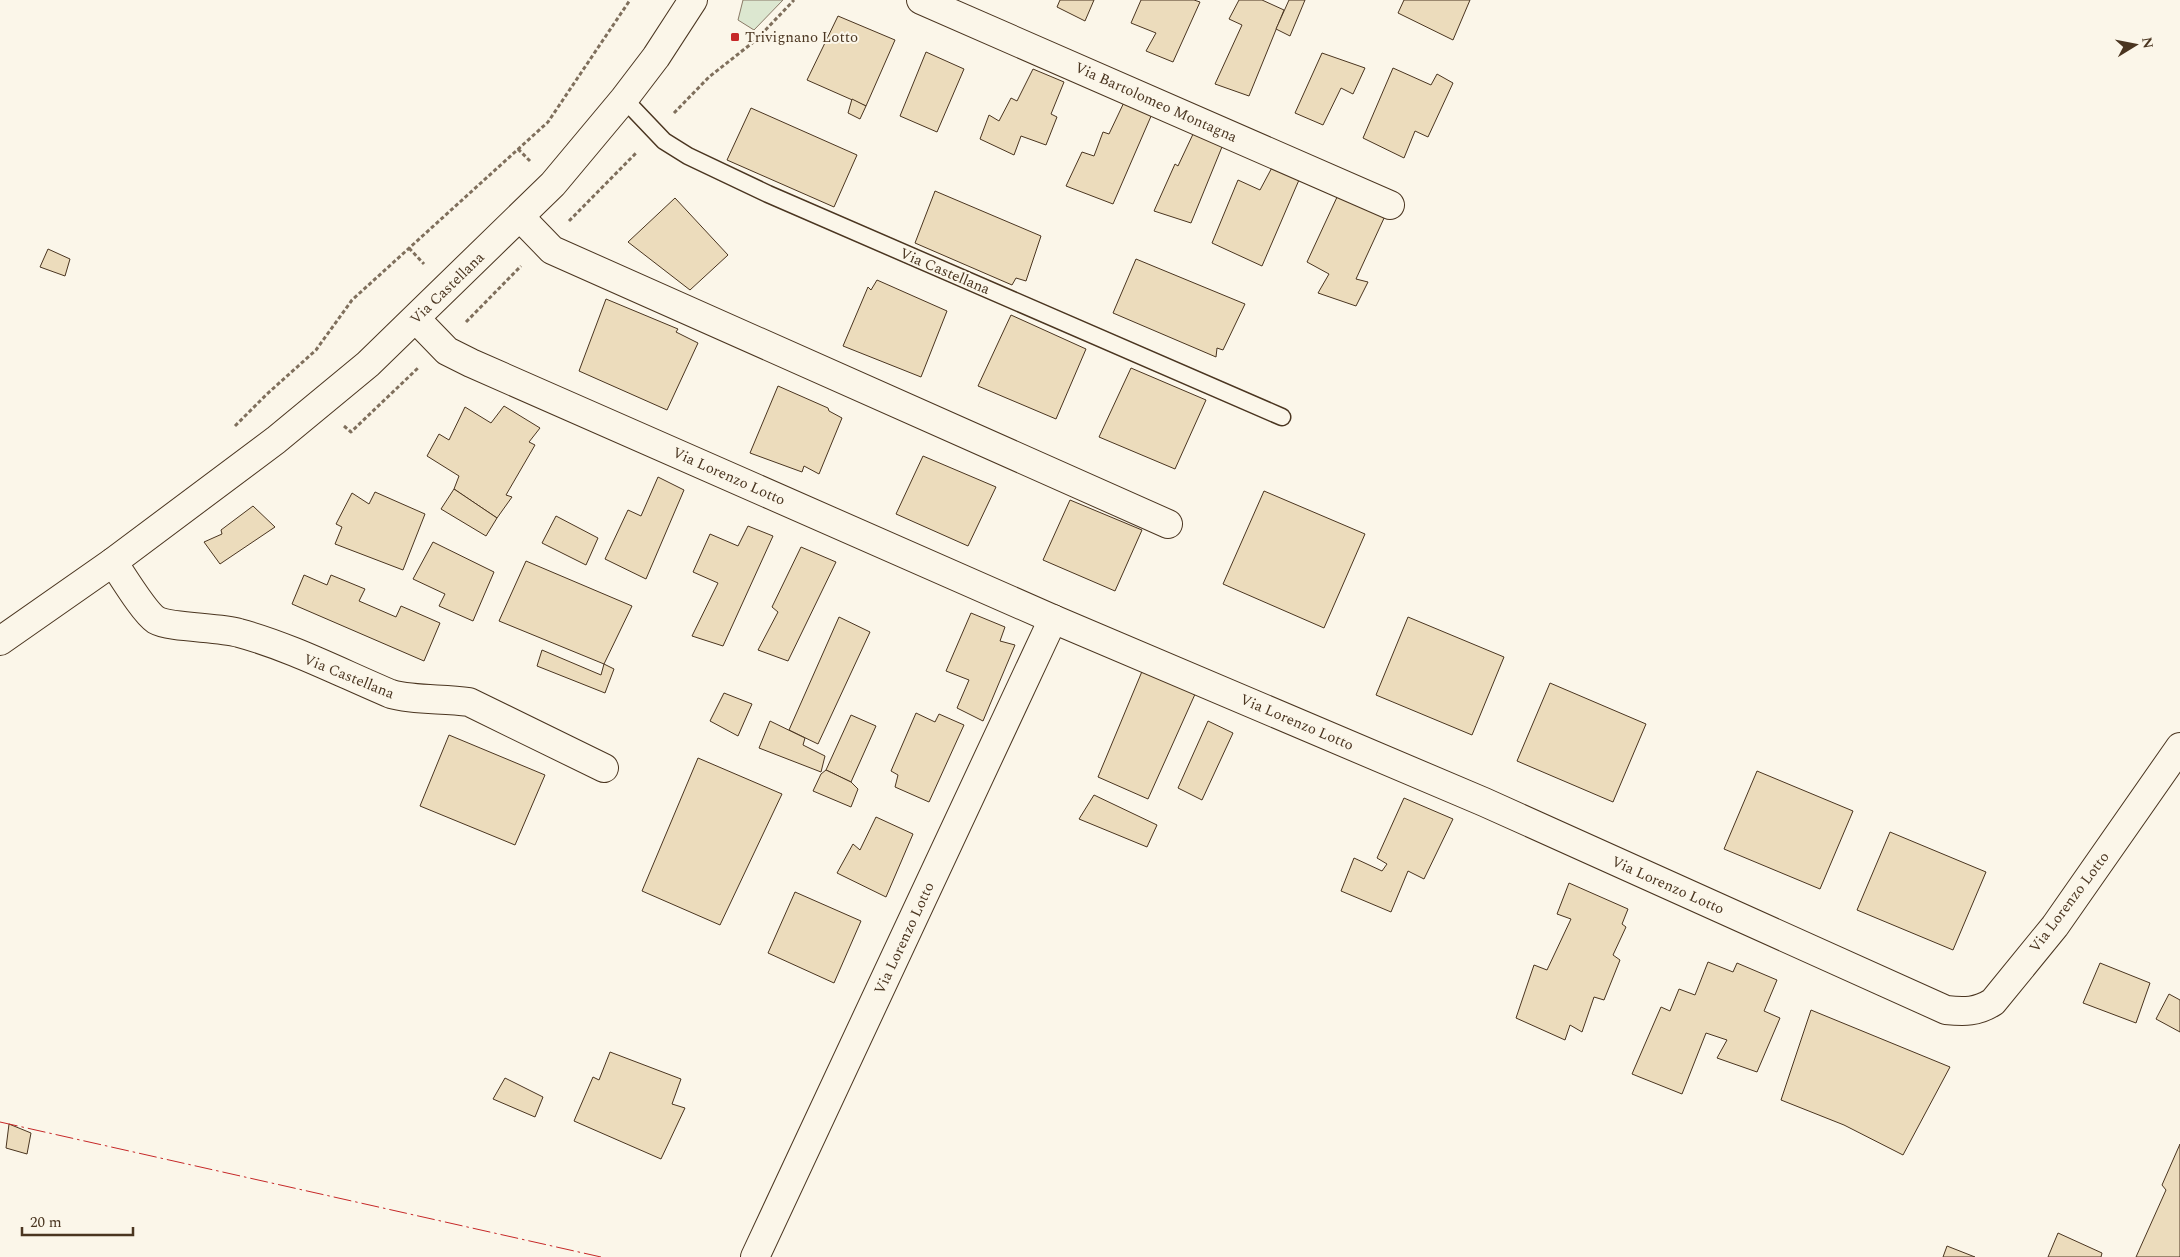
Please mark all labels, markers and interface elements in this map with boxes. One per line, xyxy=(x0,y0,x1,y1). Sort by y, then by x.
north arrow xyxy=(2110,20,2160,70)
place label: Trivignano Lotto xyxy=(745,26,858,49)
marker: Trivignano Lotto xyxy=(729,31,741,43)
text: N xyxy=(2136,35,2159,50)
street label: Via Bartolomeo Montagna xyxy=(1071,56,1241,149)
street label: Via Castellana xyxy=(896,242,994,301)
street label: Via Castellana xyxy=(405,246,490,330)
street label: Via Lorenzo Lotto xyxy=(669,441,789,512)
street label: Via Castellana xyxy=(300,648,398,705)
street label: Via Lorenzo Lotto xyxy=(1236,688,1357,757)
street label: Via Lorenzo Lotto xyxy=(2024,847,2115,958)
street label: Via Lorenzo Lotto xyxy=(1608,850,1728,921)
street label: Via Lorenzo Lotto xyxy=(868,878,941,998)
scale bar xyxy=(22,1204,134,1236)
text: 20 m xyxy=(30,1211,62,1234)

